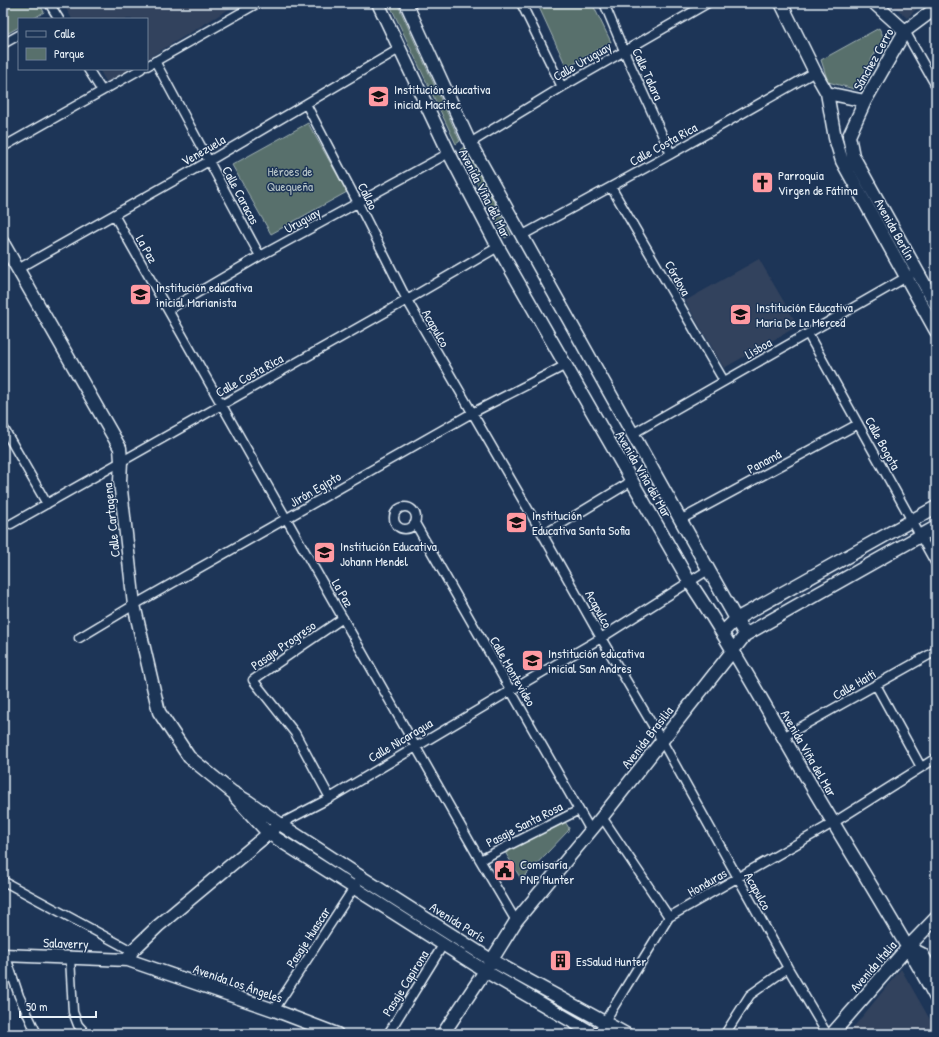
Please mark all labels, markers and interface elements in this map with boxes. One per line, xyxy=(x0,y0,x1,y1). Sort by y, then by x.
legend xyxy=(18,18,148,70)
text: Calle xyxy=(54,25,75,42)
street label: Sánchez Cerro xyxy=(848,25,898,93)
street label: Calle Uruguay xyxy=(549,37,615,85)
text: Parque xyxy=(54,45,84,62)
street label: Calle Talara xyxy=(628,45,668,103)
place label: Institución educativa inicial Macitec xyxy=(394,80,490,113)
school or university icon: Institución educativa inicial Macitec xyxy=(366,83,392,109)
street label: Calle Costa Rica xyxy=(626,118,700,170)
street label: Venezuela xyxy=(178,130,228,170)
street label: Avenida Viña del Mar xyxy=(455,146,515,240)
park label: Héroes de Quequeña xyxy=(267,162,313,195)
street label: Calle Caracas xyxy=(218,163,264,227)
place label: Parroquia Virgen de Fátima xyxy=(778,166,858,199)
church icon: Parroquia Virgen de Fátima xyxy=(749,169,775,195)
street label: Callao xyxy=(354,179,382,213)
street label: Avenida Berlín xyxy=(871,195,919,263)
street label: Uruguay xyxy=(281,202,324,237)
street label: La Paz xyxy=(132,232,162,267)
street label: Córdova xyxy=(661,257,695,299)
place label: Institución educativa inicial Marianista xyxy=(156,278,252,311)
school or university icon: Institución educativa inicial Marianista xyxy=(128,281,154,307)
place label: Institución Educativa Maria De La Merced xyxy=(756,298,853,331)
school or university icon: Institución Educativa Maria De La Merced xyxy=(728,301,754,327)
street label: Acapulco xyxy=(418,306,454,350)
street label: Lisboa xyxy=(741,333,775,363)
street label: Calle Costa Rica xyxy=(212,349,286,401)
street label: Calle Bogota xyxy=(861,413,905,473)
street label: Avenida Viña del Mar xyxy=(612,427,676,521)
street label: Panamá xyxy=(744,445,784,477)
street label: Jirón Egipto xyxy=(286,467,344,511)
street label: Calle Cartagena xyxy=(98,482,124,558)
place label: Institución Educativa Santa Sofia xyxy=(532,506,630,539)
school or university icon: Institución Educativa Santa Sofia xyxy=(504,509,530,535)
place label: Institución Educativa Johann Mendel xyxy=(340,537,437,570)
school or university icon: Institución Educativa Johann Mendel xyxy=(312,540,338,566)
street label: La Paz xyxy=(328,576,358,611)
street label: Acapulco xyxy=(581,587,617,631)
street label: Pasaje Progreso xyxy=(247,616,319,674)
street label: Calle Montevideo xyxy=(486,633,540,709)
place label: Institución educativa inicial San Andres xyxy=(548,644,644,677)
school or university icon: Institución educativa inicial San Andres xyxy=(520,647,546,673)
street label: Calle Haiti xyxy=(829,664,879,704)
street label: Avenida Brasilia xyxy=(617,702,677,772)
street label: Avenida Viña del Mar xyxy=(777,706,841,800)
street label: Calle Nicaragua xyxy=(364,714,436,766)
street label: Pasaje Santa Rosa xyxy=(483,797,565,851)
place label: Comisaría PNP Hunter xyxy=(520,855,574,888)
public building icon: Comisaría PNP Hunter xyxy=(491,858,517,884)
street label: Honduras xyxy=(684,864,730,900)
street label: Acapulco xyxy=(740,869,776,913)
street label: Avenida París xyxy=(427,898,489,946)
street label: Pasaje Huascar xyxy=(282,903,334,971)
street label: Salaverry xyxy=(43,933,90,953)
street label: Avenida Italia xyxy=(846,936,900,996)
street label: Pasaje Capirona xyxy=(378,947,432,1019)
building icon: EsSalud Hunter xyxy=(548,948,574,974)
place label: EsSalud Hunter xyxy=(576,952,646,970)
street label: Avenida Los Ángeles xyxy=(191,959,285,1007)
scale bar xyxy=(20,993,96,1019)
text: 50 m xyxy=(26,998,47,1015)

